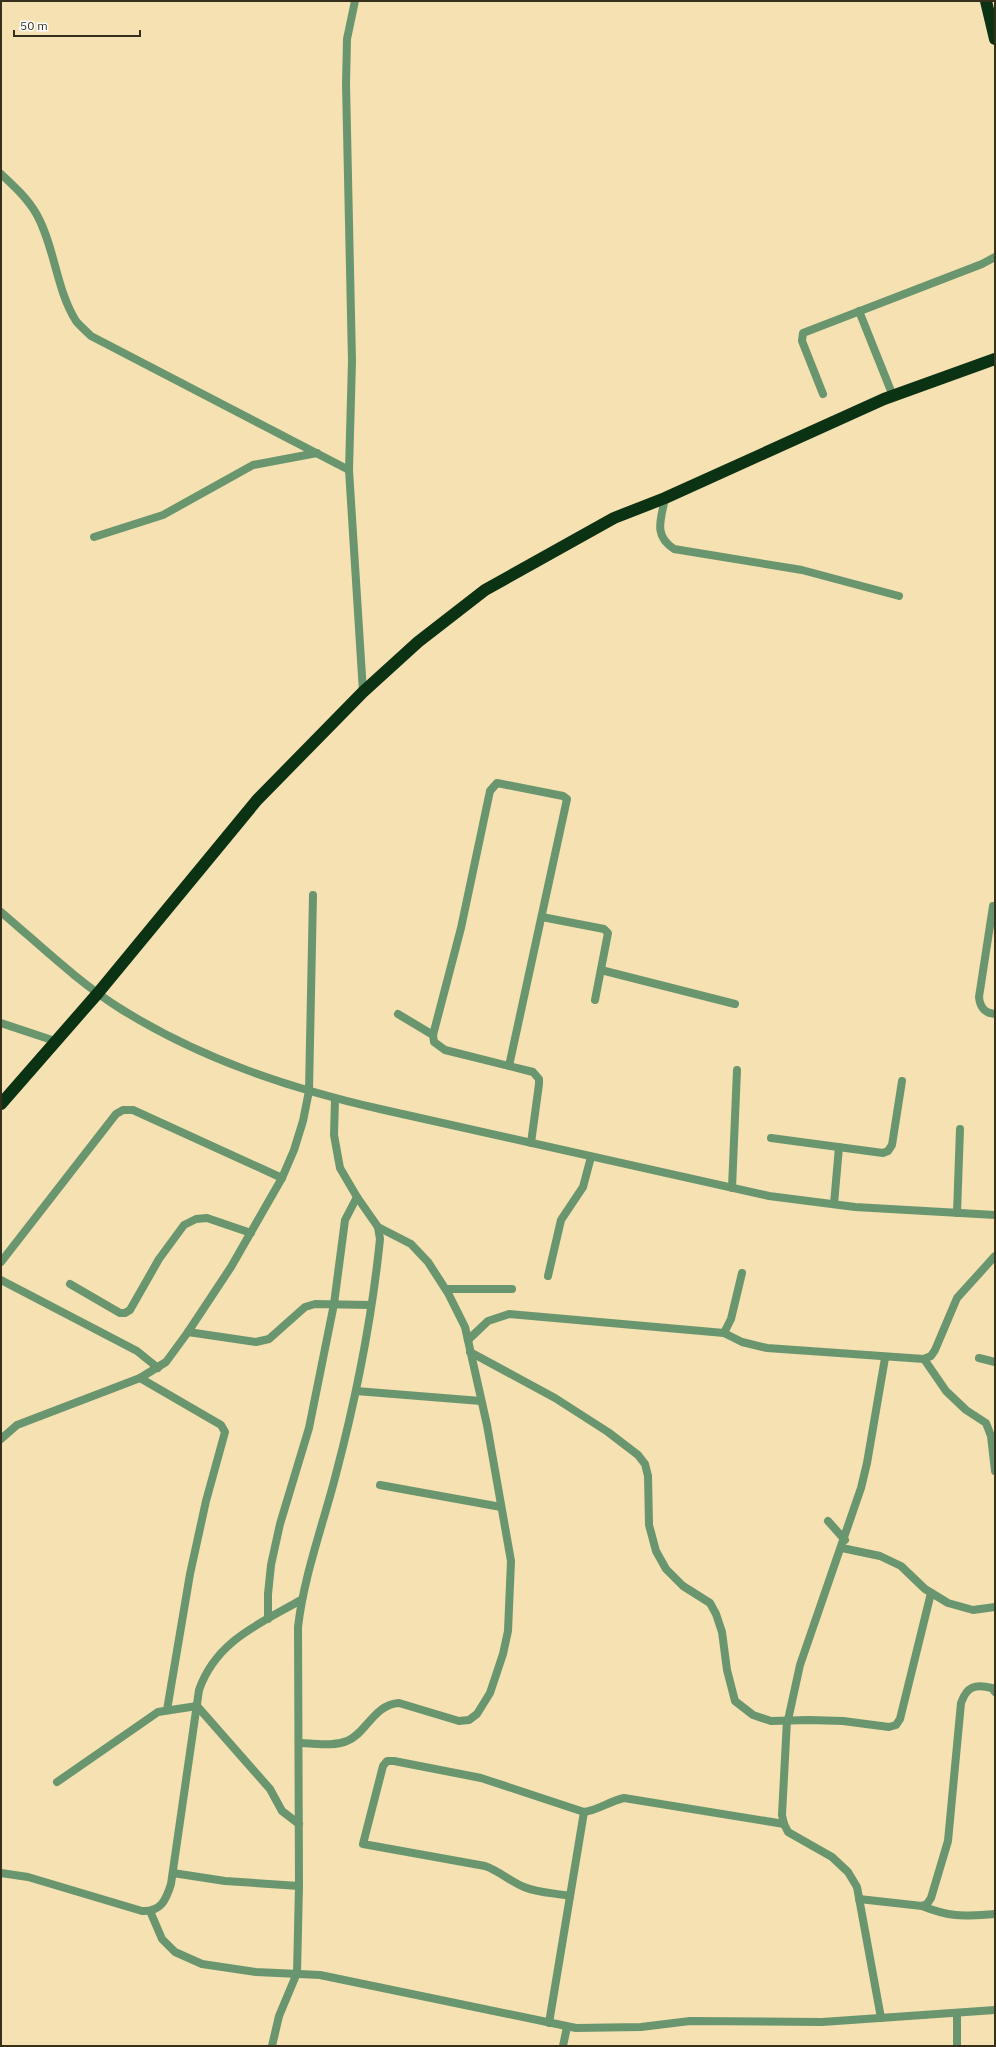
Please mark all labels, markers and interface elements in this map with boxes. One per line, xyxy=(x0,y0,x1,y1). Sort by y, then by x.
scale bar xyxy=(14,12,140,38)
text: 50 m xyxy=(20,18,48,33)

